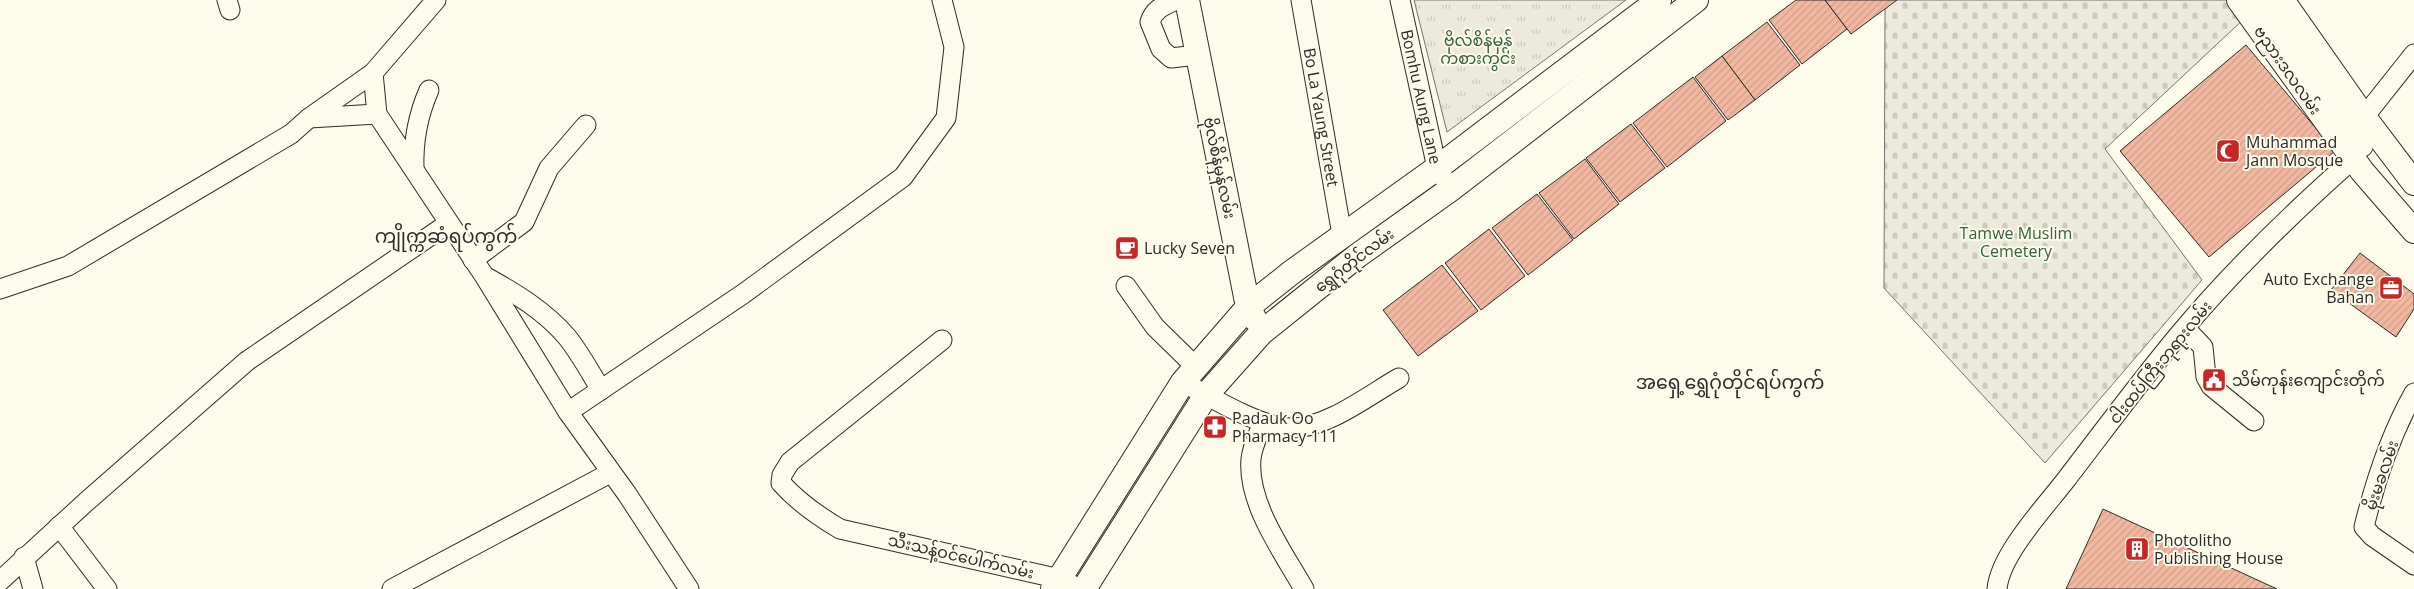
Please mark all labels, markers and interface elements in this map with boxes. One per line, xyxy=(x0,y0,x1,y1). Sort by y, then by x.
street label: ဗညားဒလလမ်း xyxy=(2247,21,2327,121)
street label: Bomhu Aung Lane xyxy=(1396,27,1447,166)
park label: ဗိုလ်စိန်မှန် ကစားကွင်း xyxy=(1440,29,1516,72)
street label: Bo La Yaung Street xyxy=(1299,46,1344,189)
street label: ဗိုလ်စိန်မှန်လမ်း xyxy=(1195,115,1241,222)
place label: Muhammad Jann Mosque xyxy=(2244,131,2343,171)
mosque icon: Muhammad Jann Mosque xyxy=(2215,138,2241,164)
district label: ကျိုက္ကဆံရပ်ကွက် xyxy=(375,222,517,252)
park label: Tamwe Muslim Cemetery xyxy=(1960,222,2072,262)
street label: ရွှေဂုံတိုင်လမ်း xyxy=(1310,223,1401,300)
cafe icon: Lucky Seven xyxy=(1114,235,1140,261)
place label: Lucky Seven xyxy=(1144,237,1235,259)
place label: Auto Exchange Bahan xyxy=(2263,268,2374,308)
office icon: Auto Exchange Bahan xyxy=(2378,275,2404,301)
street label: ငါးထပ်ကြီးဘုရားလမ်း xyxy=(2103,296,2220,431)
public building icon: သိမ်ကုန်းကျောင်းတိုက် xyxy=(2201,367,2227,393)
district label: အရှေ့ရွှေဂုံတိုင်ရပ်ကွက် xyxy=(1636,368,1824,399)
place label: သိမ်ကုန်းကျောင်းတိုက် xyxy=(2232,369,2385,395)
place label: Padauk Oo Pharmacy 111 xyxy=(1232,407,1338,447)
pharmacy icon: Padauk Oo Pharmacy 111 xyxy=(1202,414,1228,440)
street label: မိုးမခလမ်း xyxy=(2359,437,2407,514)
street label: သီးသန့်ဝင်ပေါက်လမ်း xyxy=(885,528,1036,586)
place label: Photolitho Publishing House xyxy=(2154,529,2283,569)
building icon: Photolitho Publishing House xyxy=(2124,536,2150,562)

